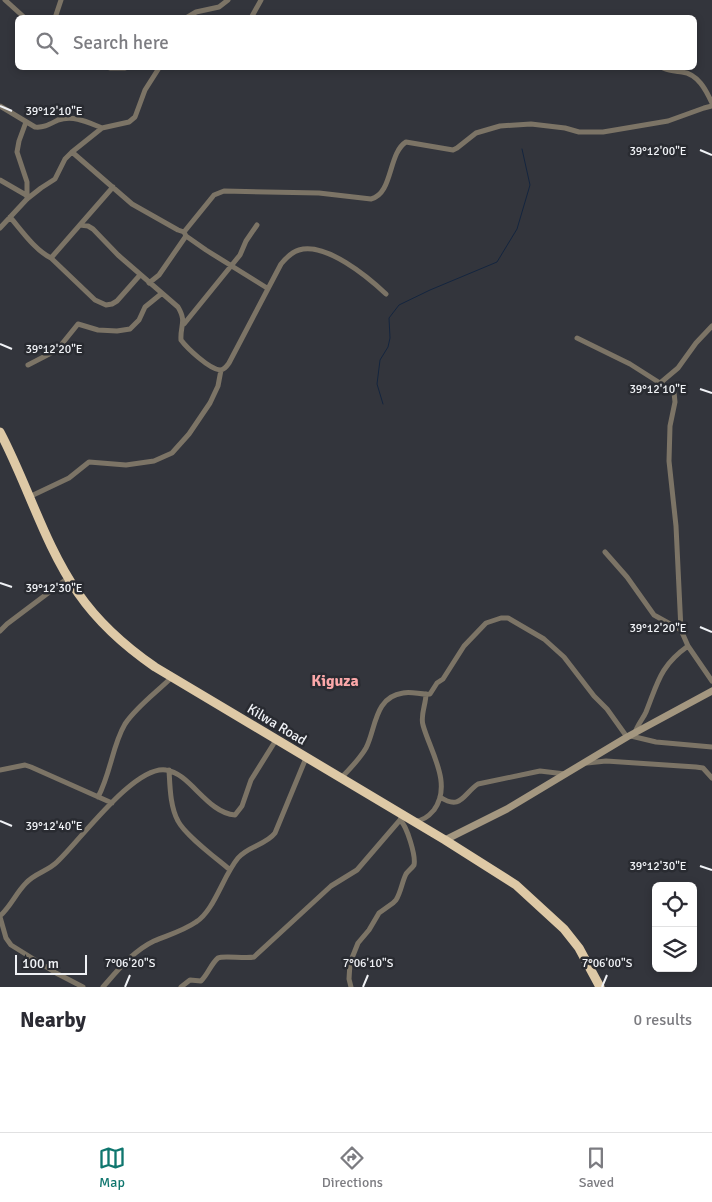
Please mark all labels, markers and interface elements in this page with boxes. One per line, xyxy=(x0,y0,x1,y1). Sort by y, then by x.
search box xyxy=(15,15,697,70)
icon: search xyxy=(33,29,61,57)
text: Search here xyxy=(73,31,169,55)
text: 39°12'10"E xyxy=(25,104,83,119)
text: 39°12'00"E xyxy=(629,144,687,159)
text: 39°12'20"E xyxy=(25,342,83,357)
text: 39°12'10"E xyxy=(629,382,687,397)
text: 39°12'30"E xyxy=(25,581,83,596)
text: 39°12'20"E xyxy=(629,621,687,636)
district label: Kiguza xyxy=(311,671,359,691)
street label: Kilwa Road xyxy=(244,700,310,749)
text: 39°12'40"E xyxy=(25,819,83,834)
text: 39°12'30"E xyxy=(629,859,687,874)
map controls xyxy=(652,882,697,972)
button: locate xyxy=(652,882,697,927)
button: layers xyxy=(652,927,697,972)
scale bar xyxy=(15,952,88,975)
text: 100 m xyxy=(22,955,59,972)
text: 7°06'20"S xyxy=(105,956,156,971)
text: 7°06'10"S xyxy=(343,956,394,971)
text: 7°06'00"S xyxy=(582,956,633,971)
text: Nearby xyxy=(20,1007,86,1033)
text: 0 results xyxy=(633,1010,692,1030)
tab: Map xyxy=(98,1144,126,1191)
tab: Directions xyxy=(322,1144,383,1191)
tab: Saved xyxy=(579,1144,614,1191)

